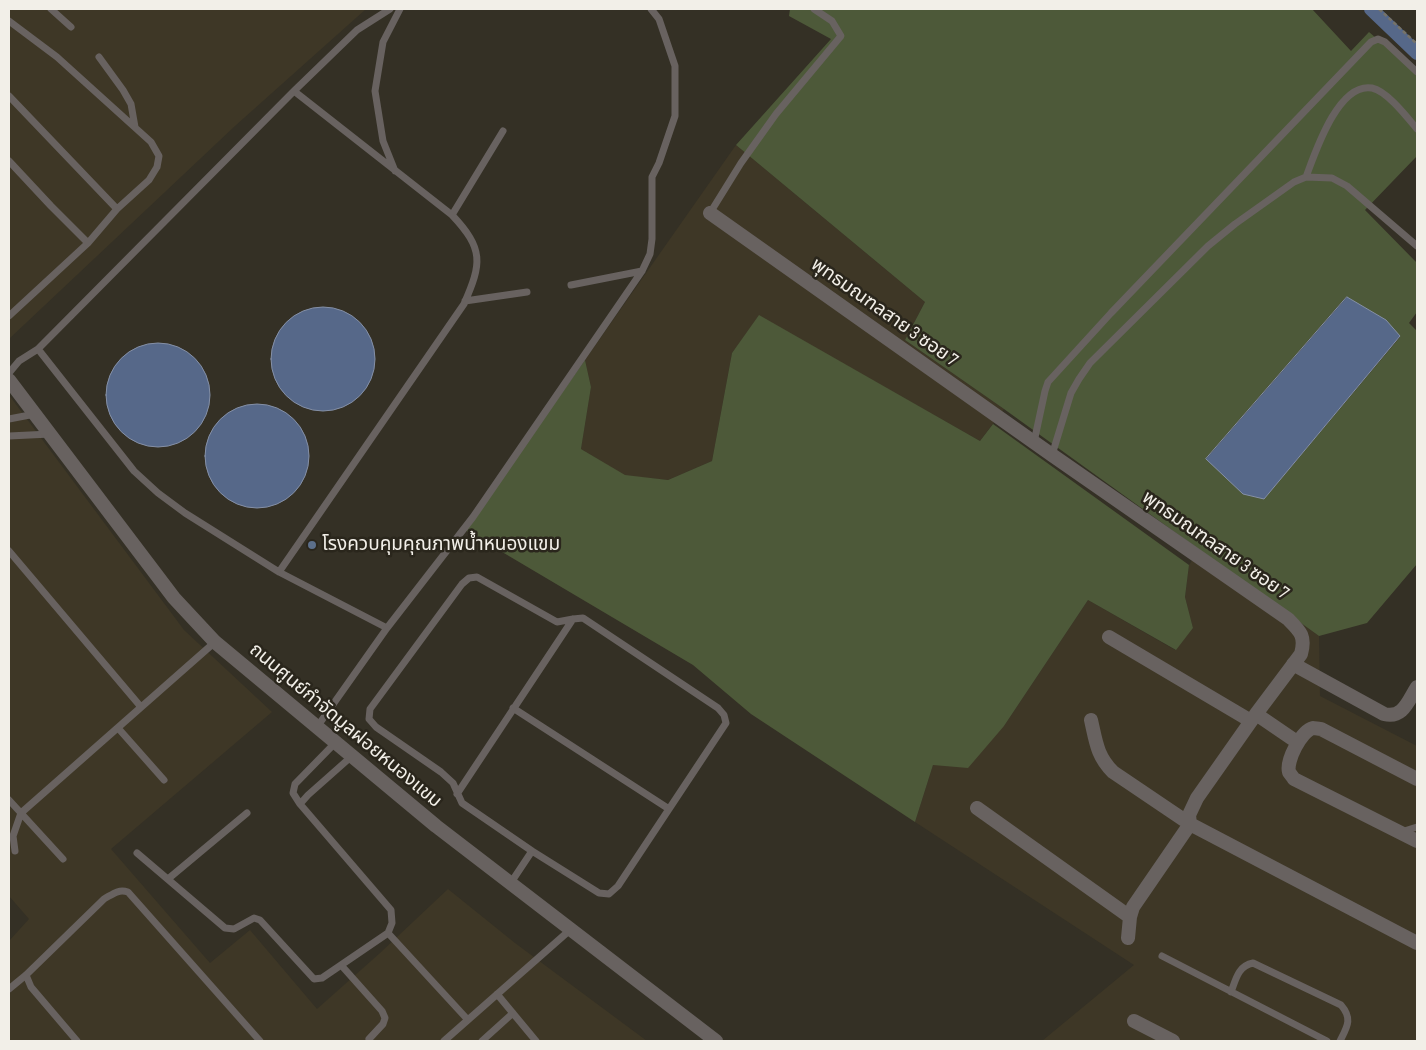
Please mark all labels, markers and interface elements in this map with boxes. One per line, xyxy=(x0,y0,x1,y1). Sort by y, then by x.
street label: พุทธมณฑลสาย 3 ซอย 7 xyxy=(806,254,962,372)
street label: พุทธมณฑลสาย 3 ซอย 7 xyxy=(1137,487,1293,605)
place label: โรงควบคุมคุณภาพน้ำหนองแขม xyxy=(322,534,560,556)
marker: โรงควบคุมคุณภาพน้ำหนองแขม xyxy=(306,539,318,551)
street label: ถนนศูนย์กำจัดมูลฝอยหนองแขม xyxy=(244,639,446,813)

